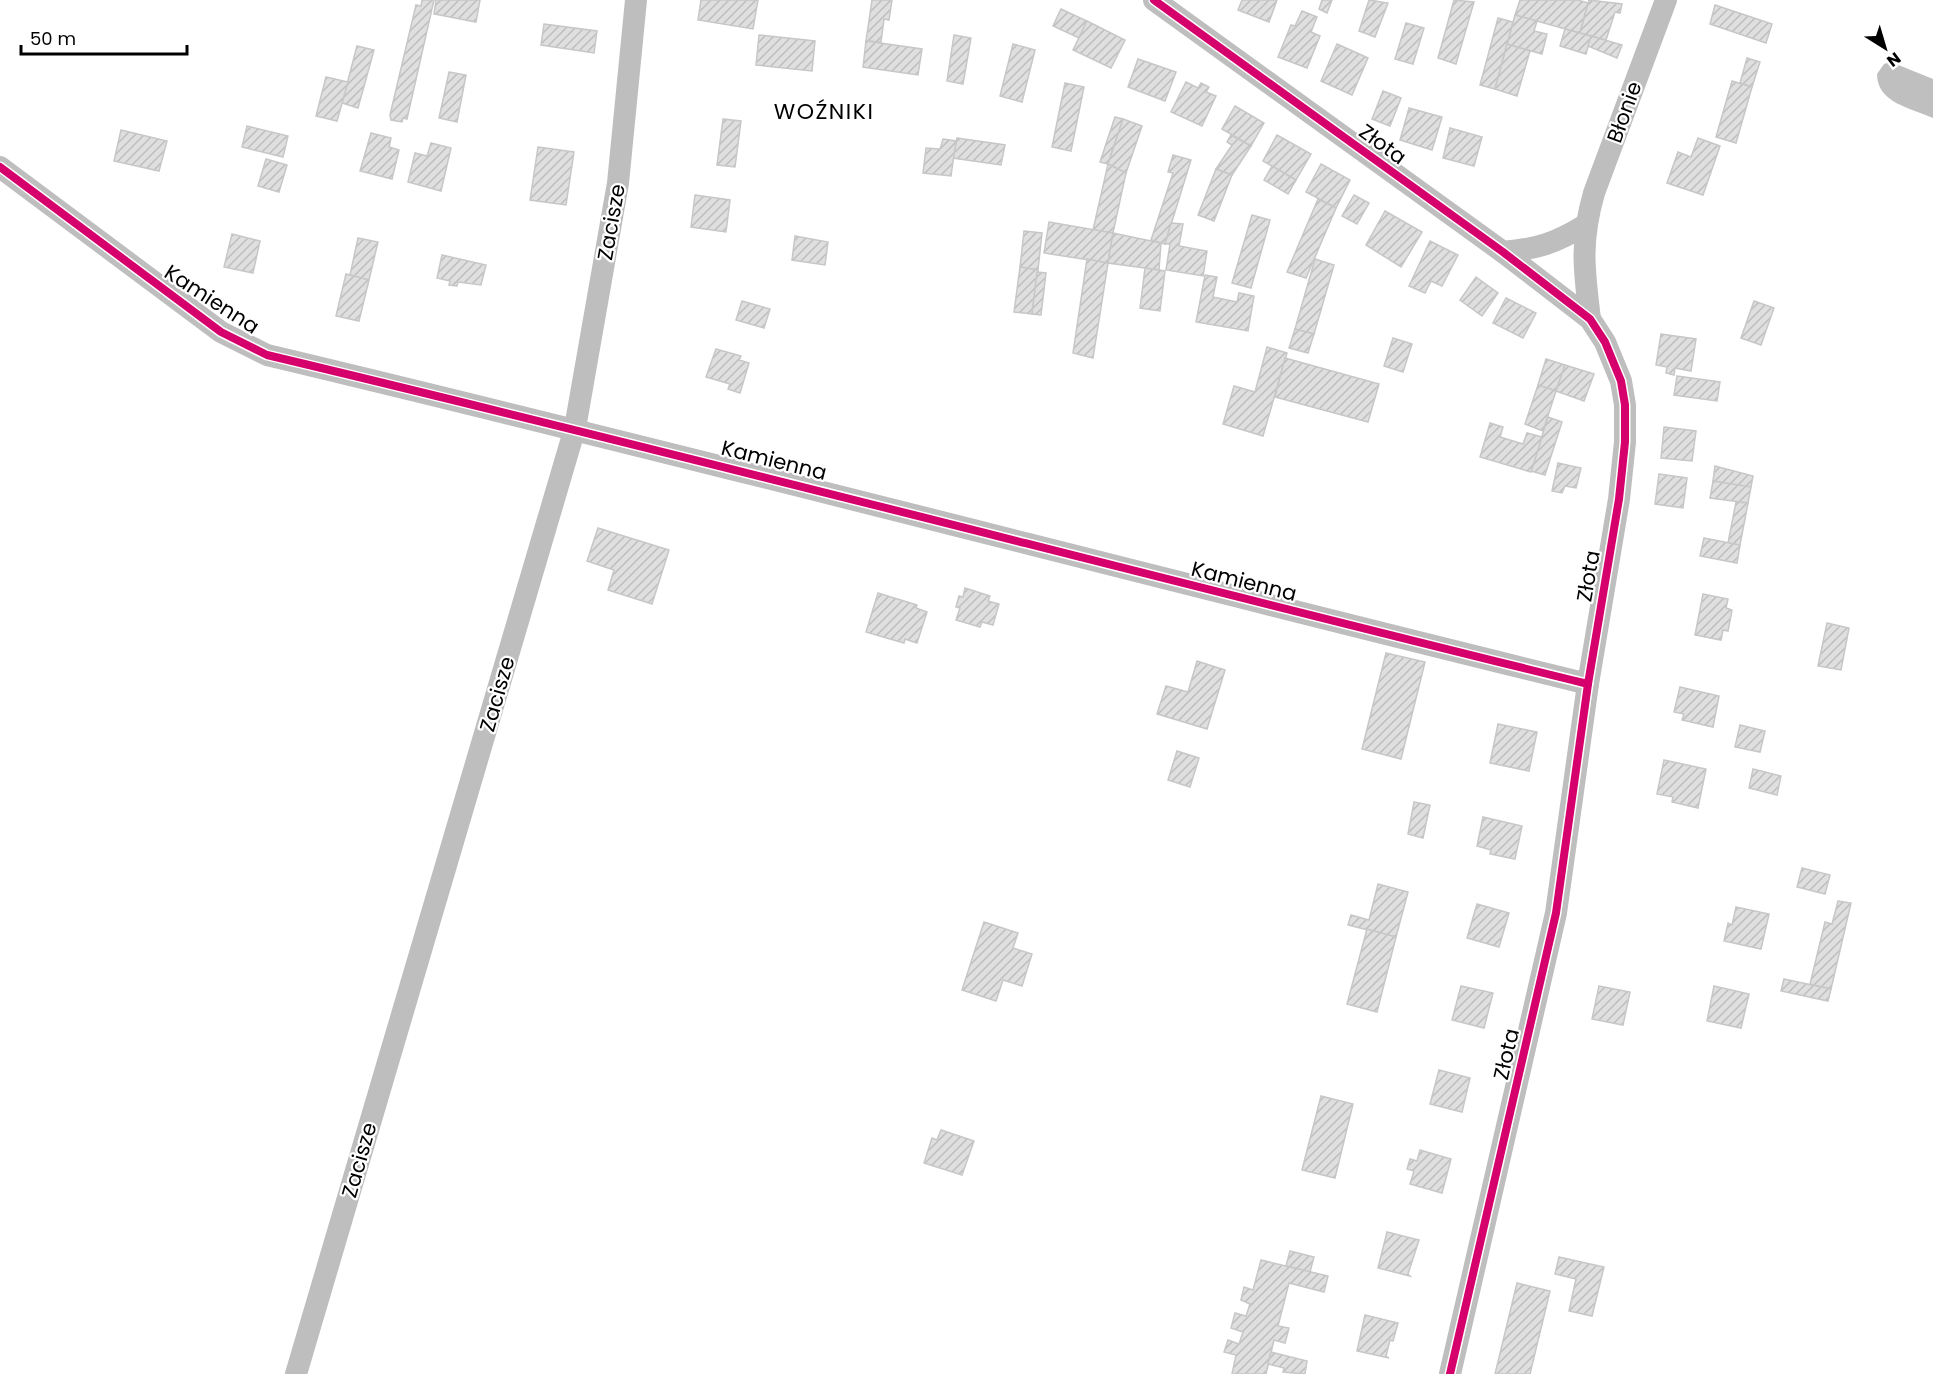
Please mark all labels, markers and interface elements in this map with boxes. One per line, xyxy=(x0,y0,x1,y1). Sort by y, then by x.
scale bar xyxy=(21,18,188,56)
north arrow xyxy=(1855,18,1915,78)
text: 50 m xyxy=(30,26,76,51)
text: N xyxy=(1882,47,1905,72)
street label: Błonie xyxy=(1600,77,1648,147)
district label: WOŹNIKI xyxy=(774,96,874,127)
street label: Złota xyxy=(1353,117,1413,171)
street label: Zacisze xyxy=(590,182,632,262)
street label: Kamienna xyxy=(159,258,265,340)
street label: Kamienna xyxy=(718,433,830,487)
street label: Złota xyxy=(1569,548,1607,604)
street label: Kamienna xyxy=(1188,554,1300,608)
street label: Zacisze xyxy=(472,653,522,735)
street label: Złota xyxy=(1486,1025,1526,1083)
street label: Zacisze xyxy=(334,1119,384,1201)

